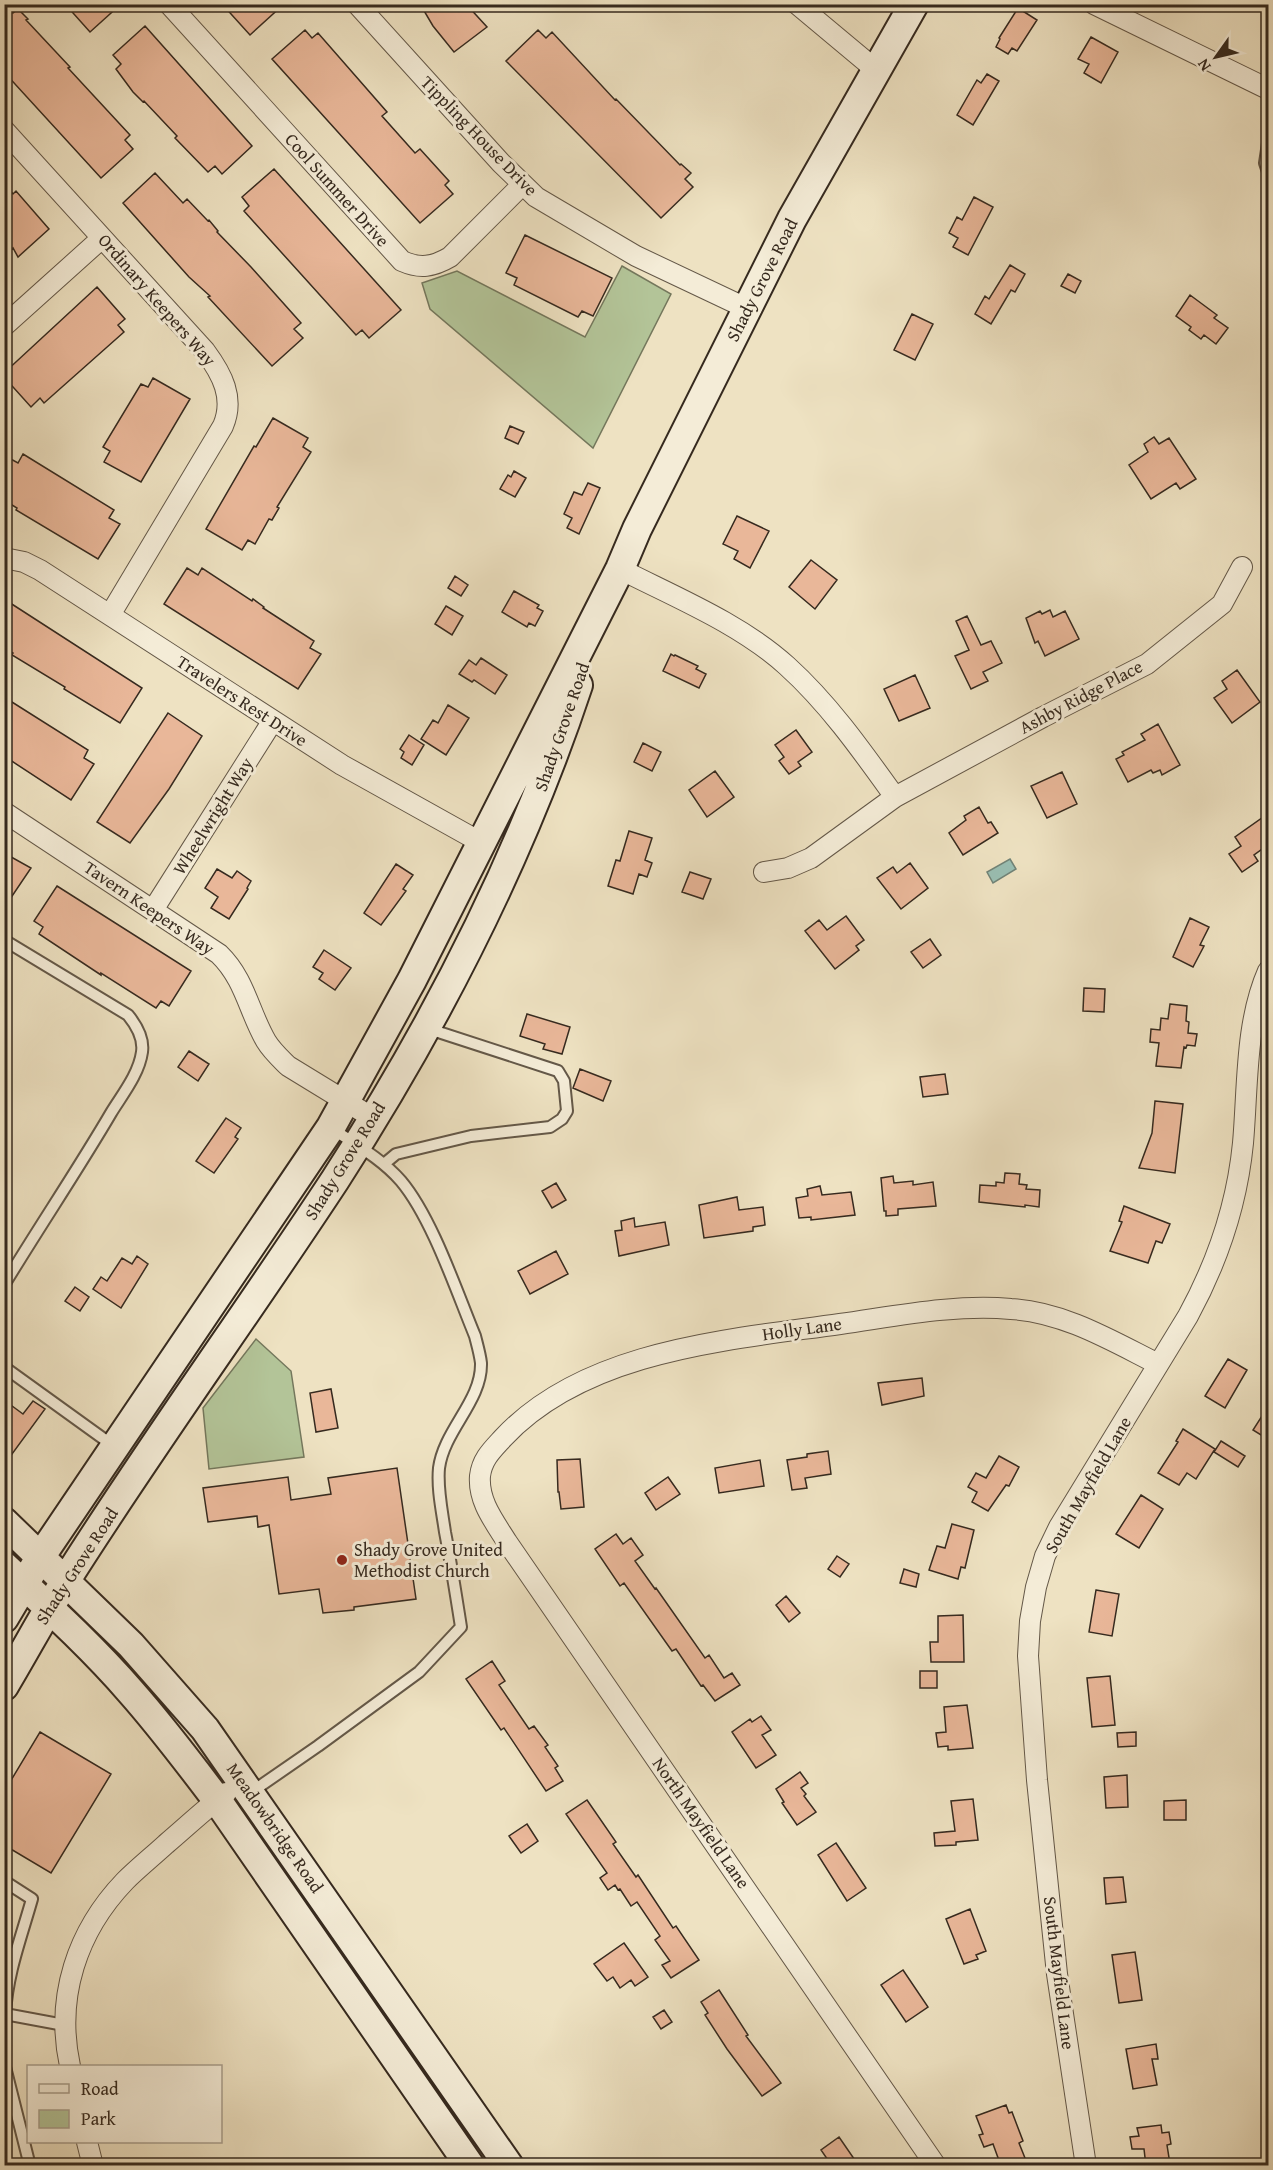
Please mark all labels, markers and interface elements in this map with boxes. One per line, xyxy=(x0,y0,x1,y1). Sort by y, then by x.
north arrow xyxy=(1186,27,1246,87)
text: N xyxy=(1190,54,1217,77)
street label: Tippling House Drive xyxy=(415,69,544,202)
street label: Cool Summer Drive xyxy=(279,127,396,253)
street label: Shady Grove Road xyxy=(719,213,804,346)
street label: Ordinary Keepers Way xyxy=(92,227,223,372)
street label: Travelers Rest Drive xyxy=(172,648,313,753)
street label: Ashby Ridge Place xyxy=(1014,653,1147,741)
street label: Shady Grove Road xyxy=(527,658,596,795)
street label: Wheelwright Way xyxy=(166,752,260,880)
street label: Tavern Keepers Way xyxy=(79,854,220,961)
street label: Shady Grove Road xyxy=(297,1096,392,1225)
street label: Holly Lane xyxy=(760,1310,843,1347)
street label: South Mayfield Lane xyxy=(1037,1411,1138,1558)
street label: Shady Grove Road xyxy=(28,1501,125,1630)
place label: Shady Grove United Methodist Church xyxy=(354,1536,503,1584)
marker: Shady Grove United Methodist Church xyxy=(335,1553,349,1567)
street label: North Mayfield Lane xyxy=(646,1752,757,1894)
street label: Meadowbridge Road xyxy=(220,1757,331,1899)
street label: South Mayfield Lane xyxy=(1037,1895,1082,2051)
legend xyxy=(27,2065,222,2143)
text: Road xyxy=(81,2075,119,2102)
text: Park xyxy=(81,2105,117,2132)

